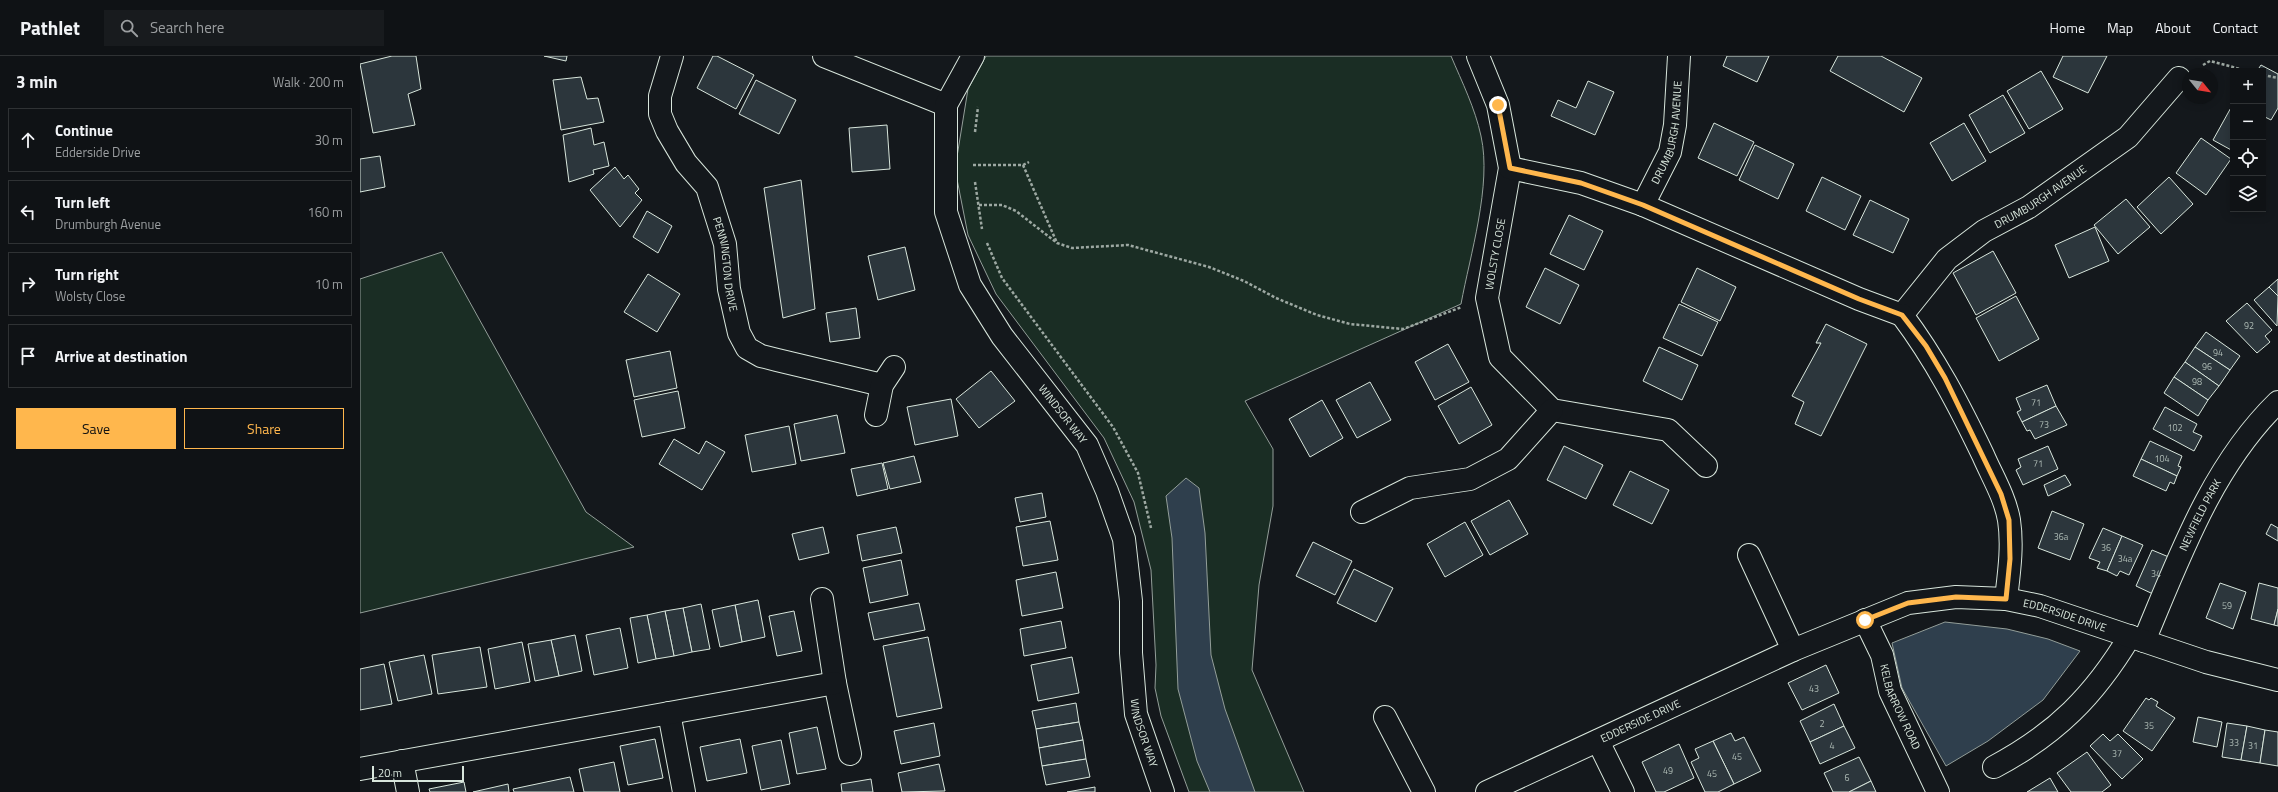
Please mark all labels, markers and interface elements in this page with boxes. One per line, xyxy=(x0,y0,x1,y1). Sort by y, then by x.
search box xyxy=(104,10,384,46)
text: Pathlet xyxy=(20,13,80,42)
text: Search here xyxy=(150,16,224,39)
icon: search xyxy=(118,17,140,39)
text: Home xyxy=(2050,17,2085,38)
text: Map xyxy=(2107,17,2133,38)
text: About xyxy=(2155,17,2191,38)
text: Contact xyxy=(2213,17,2258,38)
north arrow xyxy=(2182,68,2218,104)
map controls xyxy=(2230,68,2266,212)
button: + xyxy=(2230,68,2266,104)
text: 3 min xyxy=(16,69,57,95)
text: Walk · 200 m xyxy=(273,72,344,92)
street label: DRUMBURGH AVENUE xyxy=(1647,80,1686,187)
route end xyxy=(1489,96,1507,114)
button: − xyxy=(2230,104,2266,140)
text: Continue xyxy=(55,119,113,142)
icon: ahead xyxy=(17,129,39,151)
text: 30 m xyxy=(315,130,343,150)
button: locate xyxy=(2230,140,2266,176)
text: Edderside Drive xyxy=(55,142,141,162)
street label: DRUMBURGH AVENUE xyxy=(1991,161,2089,232)
button: layers xyxy=(2230,176,2266,212)
text: Turn left xyxy=(55,191,110,214)
icon: left xyxy=(17,201,39,223)
text: 160 m xyxy=(307,202,343,222)
text: Drumburgh Avenue xyxy=(55,214,161,234)
street label: PENNINGTON DRIVE xyxy=(709,215,742,313)
street label: WOLSTY CLOSE xyxy=(1481,217,1509,291)
text: Turn right xyxy=(55,263,119,286)
icon: right xyxy=(17,273,39,295)
text: 10 m xyxy=(315,274,343,294)
text: Wolsty Close xyxy=(55,286,125,306)
house number: 92 xyxy=(2244,319,2254,332)
icon: arrive xyxy=(17,345,39,367)
text: Arrive at destination xyxy=(55,345,188,368)
house number: 94 xyxy=(2213,346,2223,359)
house number: 96 xyxy=(2202,360,2212,373)
house number: 98 xyxy=(2192,375,2202,388)
street label: WINDSOR WAY xyxy=(1035,381,1091,447)
house number: 71 xyxy=(2031,396,2041,409)
button: Save xyxy=(16,408,176,449)
button: Share xyxy=(184,408,344,449)
house number: 73 xyxy=(2039,418,2049,431)
house number: 102 xyxy=(2167,421,2183,434)
house number: 104 xyxy=(2154,452,2170,465)
house number: 71 xyxy=(2033,457,2043,470)
street label: NEWFIELD PARK xyxy=(2175,475,2225,553)
house number: 36a xyxy=(2054,530,2069,543)
house number: 36 xyxy=(2101,541,2111,554)
house number: 34a xyxy=(2118,552,2133,565)
house number: 34 xyxy=(2151,567,2161,580)
street label: EDDERSIDE DRIVE xyxy=(2022,595,2109,636)
house number: 59 xyxy=(2222,599,2232,612)
route start xyxy=(1856,611,1874,629)
street label: KELBARROW ROAD xyxy=(1876,662,1925,752)
house number: 43 xyxy=(1809,682,1819,695)
street label: EDDERSIDE DRIVE xyxy=(1598,695,1683,746)
street label: WINDSOR WAY xyxy=(1127,698,1162,769)
house number: 2 xyxy=(1819,717,1825,730)
house number: 35 xyxy=(2144,719,2154,732)
house number: 33 xyxy=(2229,736,2239,749)
house number: 4 xyxy=(1829,739,1835,752)
house number: 31 xyxy=(2248,739,2258,752)
house number: 37 xyxy=(2112,747,2122,760)
house number: 45 xyxy=(1732,750,1742,763)
scale bar xyxy=(372,764,464,783)
house number: 49 xyxy=(1663,764,1673,777)
text: 20 m xyxy=(378,765,402,781)
house number: 45 xyxy=(1707,767,1717,780)
house number: 6 xyxy=(1844,771,1850,784)

